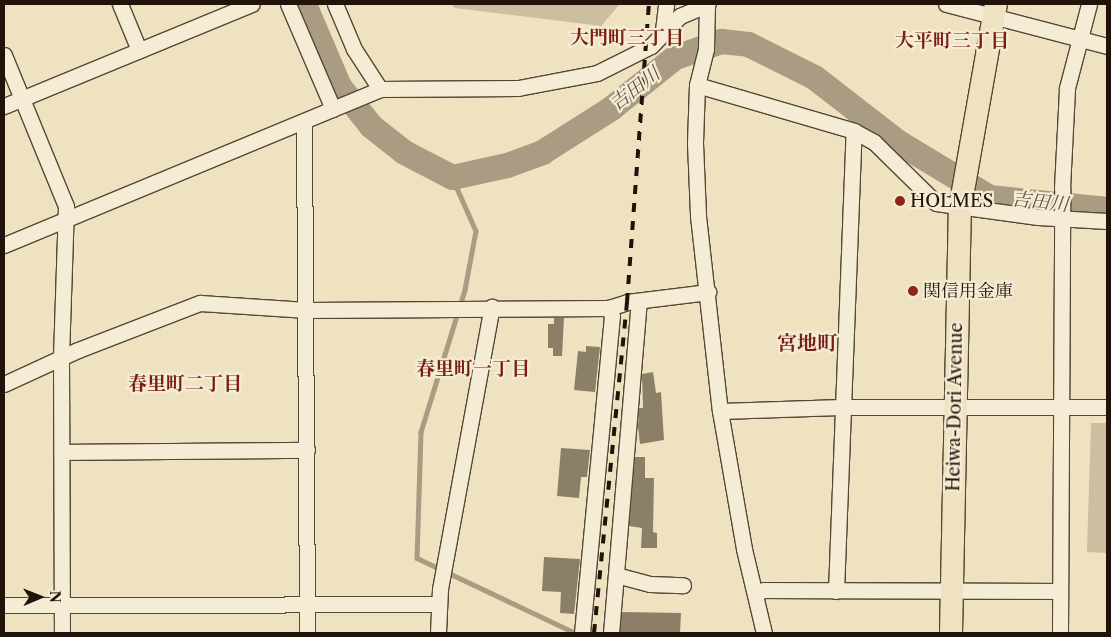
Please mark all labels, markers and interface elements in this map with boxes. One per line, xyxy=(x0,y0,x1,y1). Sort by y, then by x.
district label: 大門町三丁目 xyxy=(570,27,684,49)
district label: 大平町三丁目 xyxy=(895,30,1009,52)
water label: 吉田川 xyxy=(606,62,664,116)
water label: 吉田川 xyxy=(1010,188,1070,216)
place label: HOLMES xyxy=(910,190,993,212)
marker: HOLMES xyxy=(894,195,906,207)
place label: 関信用金庫 xyxy=(923,280,1013,302)
marker: 関信用金庫 xyxy=(907,285,919,297)
street label: Heiwa-Dori Avenue xyxy=(943,322,967,492)
district label: 宮地町 xyxy=(777,331,837,355)
district label: 春里町一丁目 xyxy=(416,358,530,380)
district label: 春里町二丁目 xyxy=(128,373,242,395)
north arrow xyxy=(15,572,65,622)
text: N xyxy=(46,590,64,603)

